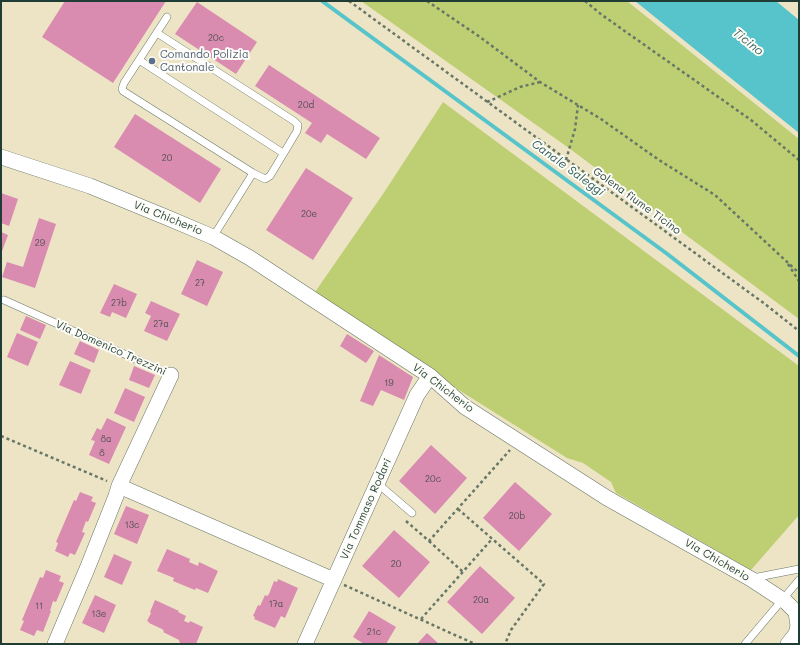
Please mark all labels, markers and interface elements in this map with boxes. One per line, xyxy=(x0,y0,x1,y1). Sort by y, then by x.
water label: Ticino xyxy=(730,25,766,59)
house number: 20c xyxy=(208,33,224,43)
place label: Comando Polizia Cantonale xyxy=(160,48,249,74)
marker: Comando Polizia Cantonale xyxy=(147,56,157,66)
house number: 20d xyxy=(298,100,314,110)
water label: Canale Saleggi xyxy=(529,137,607,199)
house number: 20 xyxy=(162,153,172,163)
street label: Golena fiume Ticino xyxy=(590,165,684,237)
street label: Via Chicherio xyxy=(132,198,204,238)
house number: 20e xyxy=(301,209,317,219)
house number: 29 xyxy=(35,238,45,248)
house number: 27 xyxy=(195,278,205,288)
house number: 27b xyxy=(111,298,127,308)
street label: Via Domenico Trezzini xyxy=(54,318,168,378)
house number: 27a xyxy=(153,319,169,329)
street label: Via Chicherio xyxy=(410,361,476,415)
house number: 19 xyxy=(384,378,394,388)
house number: 8a xyxy=(100,434,112,444)
house number: 8 xyxy=(99,448,105,458)
street label: Via Tommaso Rodari xyxy=(338,456,394,562)
house number: 20c xyxy=(425,474,441,484)
house number: 20b xyxy=(509,511,525,521)
house number: 13c xyxy=(125,520,139,530)
street label: Via Chicherio xyxy=(682,536,752,584)
house number: 20 xyxy=(391,559,401,569)
house number: 20a xyxy=(473,595,489,605)
house number: 17a xyxy=(269,599,283,609)
house number: 11 xyxy=(35,601,43,611)
house number: 13e xyxy=(92,609,106,619)
house number: 21c xyxy=(367,627,381,637)

